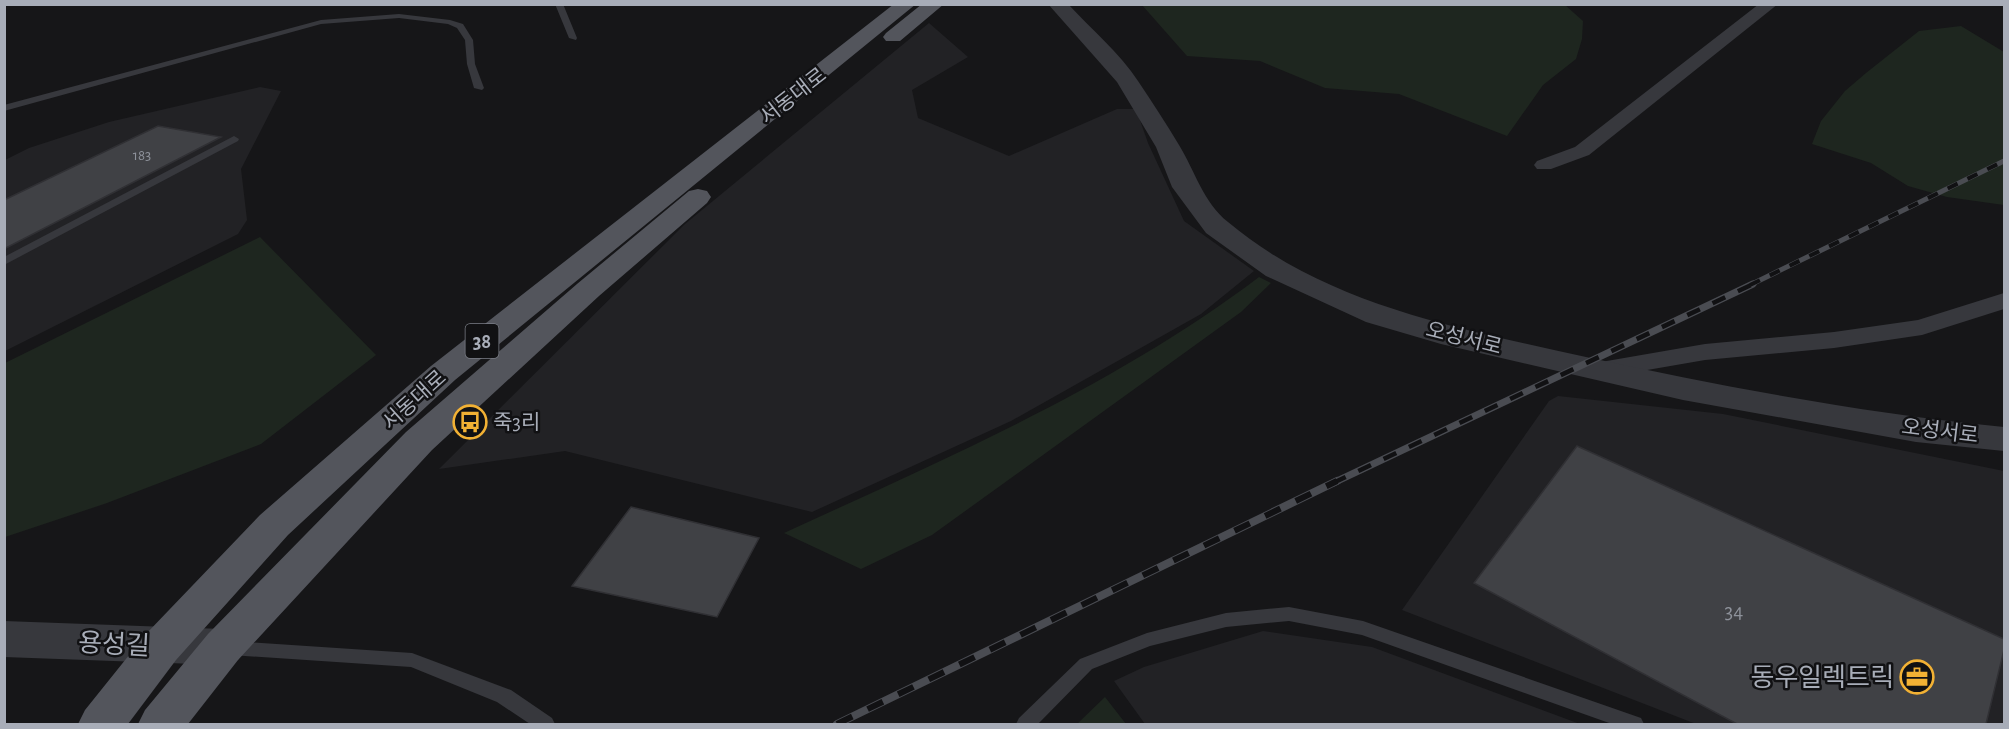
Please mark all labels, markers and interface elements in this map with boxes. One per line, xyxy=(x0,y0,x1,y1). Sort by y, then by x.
street label: 서동대로 xyxy=(756,64,830,128)
house number: 183 xyxy=(133,148,151,163)
street label: 오성서로 xyxy=(1424,318,1504,358)
road number: 38 xyxy=(466,324,498,358)
street label: 서동대로 xyxy=(378,366,450,434)
bus stop icon: 죽3리 xyxy=(452,404,488,440)
place label: 죽3리 xyxy=(493,411,540,433)
street label: 오성서로 xyxy=(1900,415,1980,447)
house number: 34 xyxy=(1725,601,1743,622)
street label: 용성길 xyxy=(77,629,151,660)
office icon: 동우일렉트릭 xyxy=(1899,659,1935,695)
place label: 동우일렉트릭 xyxy=(1750,664,1894,691)

